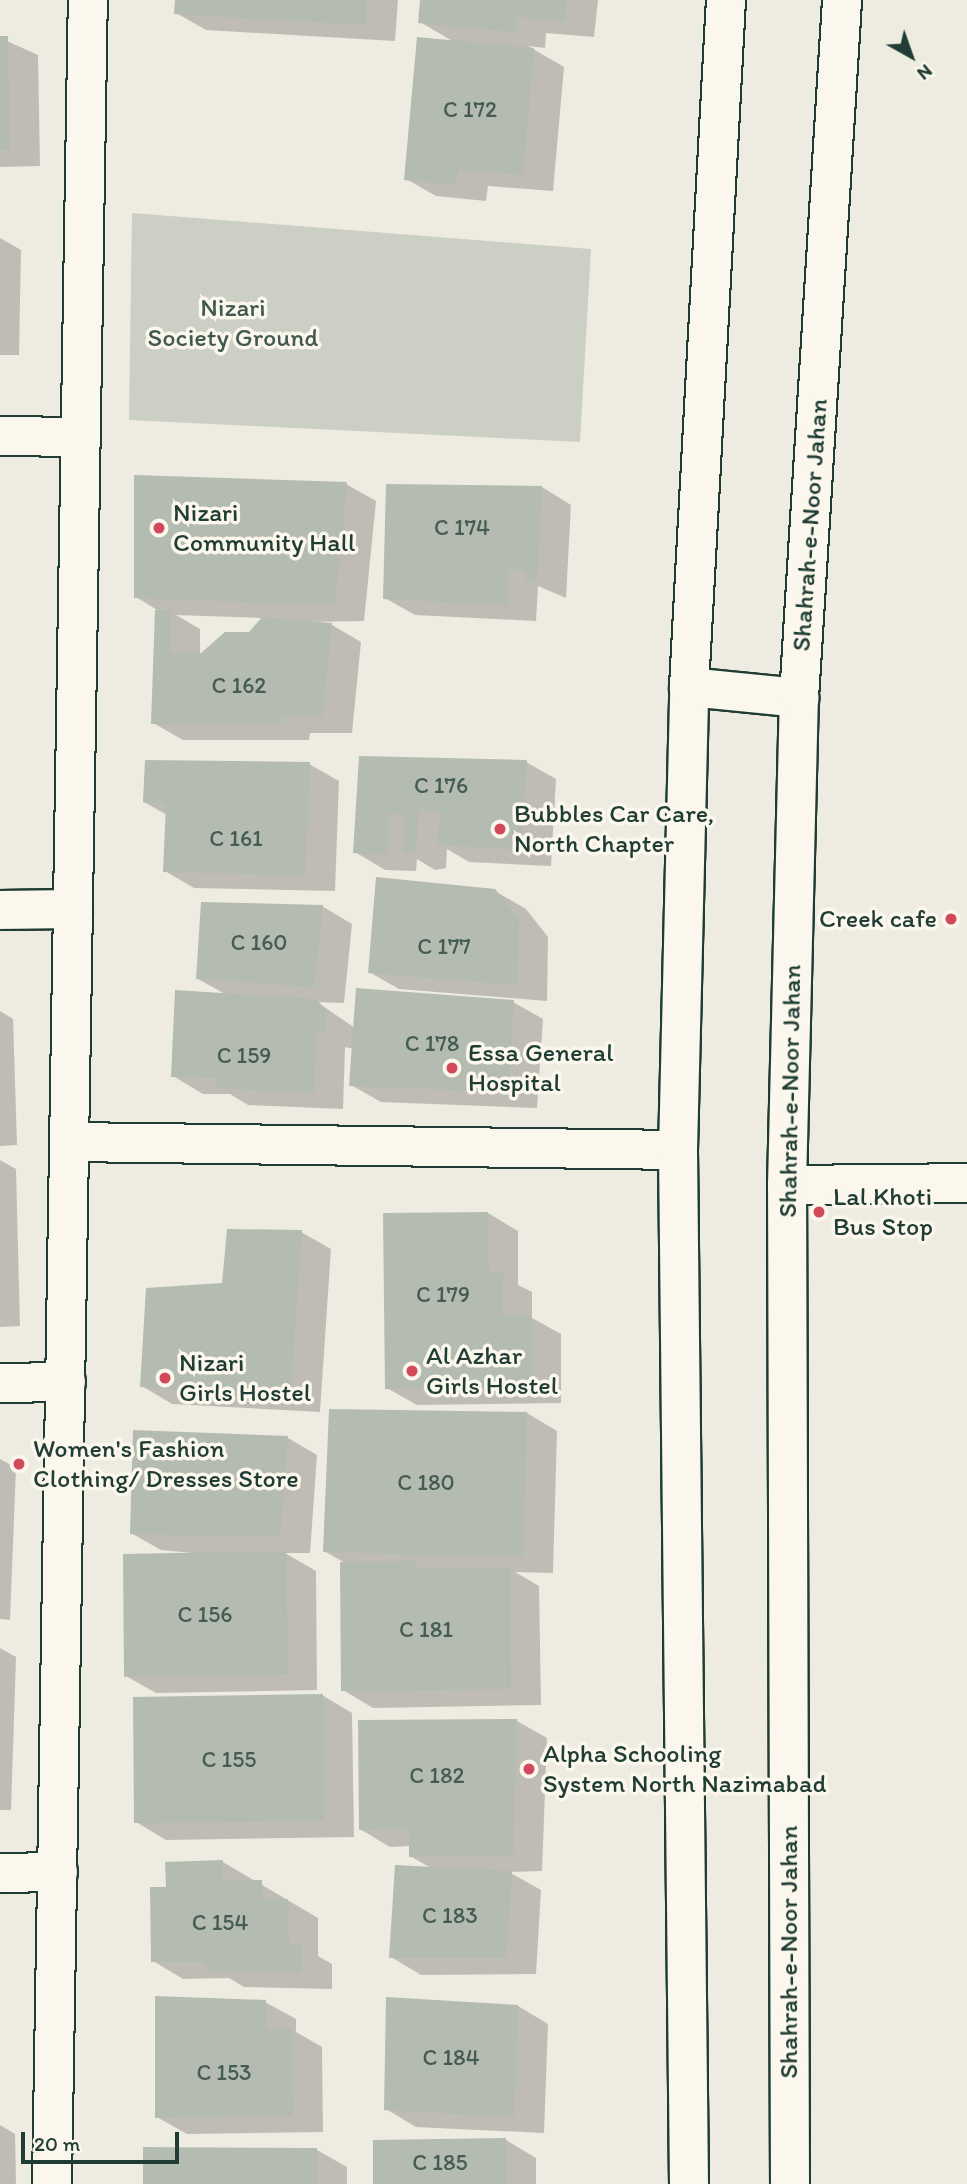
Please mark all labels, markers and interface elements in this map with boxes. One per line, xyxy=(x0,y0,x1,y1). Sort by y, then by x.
north arrow xyxy=(876,21,946,91)
text: N xyxy=(913,60,937,85)
house number: C 172 xyxy=(443,95,497,123)
park label: Nizari Society Ground xyxy=(148,292,318,354)
street label: Shahrah-e-Noor Jahan xyxy=(786,398,834,652)
place label: Nizari Community Hall xyxy=(173,497,355,558)
house number: C 174 xyxy=(434,513,490,541)
marker: Nizari Community Hall xyxy=(151,520,167,536)
house number: C 162 xyxy=(212,671,266,699)
house number: C 176 xyxy=(414,771,468,799)
place label: Bubbles Car Care, North Chapter xyxy=(514,798,715,860)
marker: Bubbles Car Care, North Chapter xyxy=(492,821,508,837)
house number: C 161 xyxy=(209,824,263,852)
place label: Creek cafe xyxy=(818,903,937,935)
marker: Creek cafe xyxy=(943,911,959,927)
house number: C 160 xyxy=(231,928,287,956)
house number: C 177 xyxy=(417,932,471,960)
street label: Shahrah-e-Noor Jahan xyxy=(772,965,808,1217)
house number: C 178 xyxy=(405,1029,459,1057)
place label: Essa General Hospital xyxy=(468,1037,613,1098)
house number: C 159 xyxy=(217,1041,271,1069)
marker: Essa General Hospital xyxy=(442,1058,462,1078)
place label: Lal Khoti Bus Stop xyxy=(833,1181,933,1242)
marker: Lal Khoti Bus Stop xyxy=(811,1204,827,1220)
house number: C 179 xyxy=(416,1280,470,1308)
place label: Al Azhar Girls Hostel xyxy=(426,1340,558,1402)
place label: Nizari Girls Hostel xyxy=(179,1347,311,1408)
marker: Al Azhar Girls Hostel xyxy=(404,1363,420,1379)
marker: Nizari Girls Hostel xyxy=(157,1370,173,1386)
place label: Women's Fashion Clothing/ Dresses Store xyxy=(33,1433,298,1494)
marker: Women's Fashion Clothing/ Dresses Store xyxy=(11,1456,27,1472)
house number: C 180 xyxy=(397,1468,455,1496)
house number: C 156 xyxy=(178,1600,232,1628)
house number: C 181 xyxy=(399,1615,453,1643)
place label: Alpha Schooling System North Nazimabad xyxy=(543,1738,827,1800)
house number: C 155 xyxy=(202,1745,256,1773)
house number: C 182 xyxy=(409,1761,465,1789)
marker: Alpha Schooling System North Nazimabad xyxy=(521,1761,537,1777)
street label: Shahrah-e-Noor Jahan xyxy=(773,1826,805,2078)
house number: C 183 xyxy=(422,1901,478,1929)
house number: C 154 xyxy=(192,1908,248,1936)
house number: C 184 xyxy=(422,2043,480,2071)
house number: C 153 xyxy=(196,2058,252,2086)
scale bar xyxy=(24,2118,182,2162)
text: 20 m xyxy=(34,2131,80,2156)
house number: C 185 xyxy=(412,2148,468,2176)

